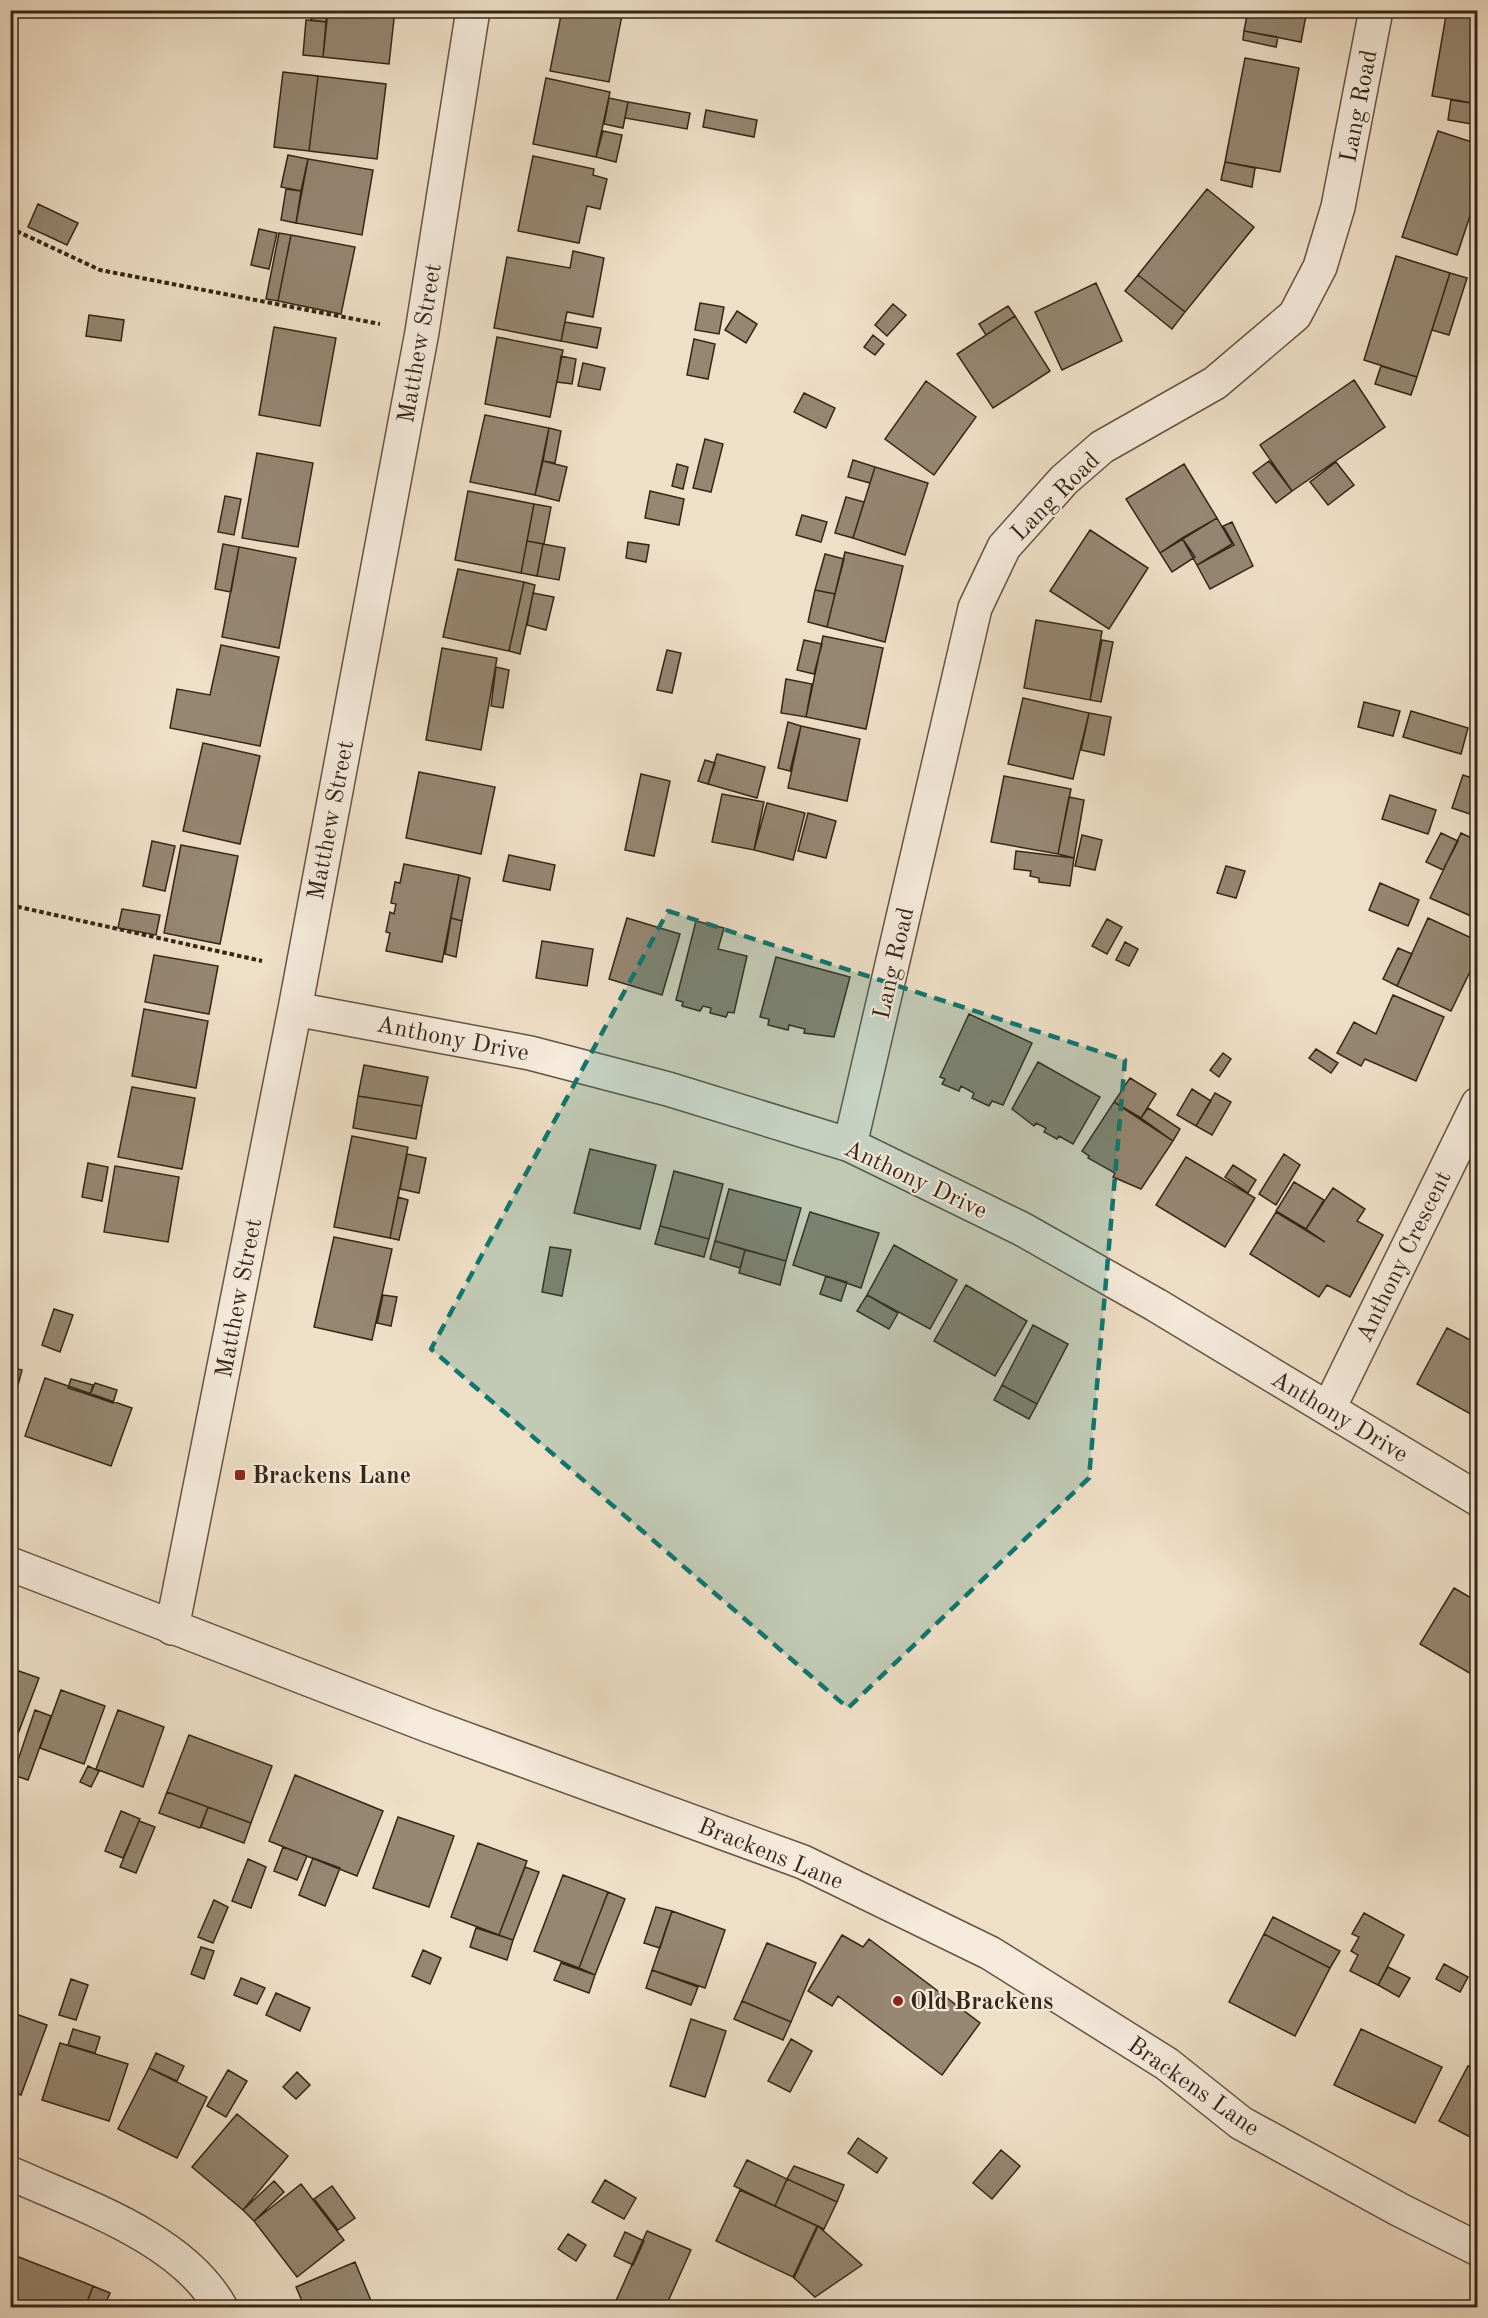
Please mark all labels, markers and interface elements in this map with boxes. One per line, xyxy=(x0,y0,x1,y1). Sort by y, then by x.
street label: Lang Road xyxy=(1337,48,1383,165)
street label: Matthew Street xyxy=(395,262,447,425)
street label: Lang Road xyxy=(1008,449,1105,546)
street label: Matthew Street xyxy=(305,739,359,902)
street label: Lang Road xyxy=(870,905,919,1022)
street label: Anthony Drive xyxy=(374,1013,531,1067)
street label: Anthony Drive xyxy=(840,1137,990,1224)
street label: Anthony Crescent xyxy=(1353,1167,1457,1346)
street label: Matthew Street xyxy=(213,1217,267,1380)
street label: Anthony Drive xyxy=(1266,1368,1411,1468)
place label: Brackens Lane xyxy=(252,1465,411,1489)
marker: Brackens Lane xyxy=(233,1468,247,1482)
street label: Brackens Lane xyxy=(694,1815,846,1895)
place label: Old Brackens xyxy=(910,1991,1053,2015)
marker: Old Brackens xyxy=(891,1994,905,2008)
street label: Brackens Lane xyxy=(1123,2034,1263,2142)

